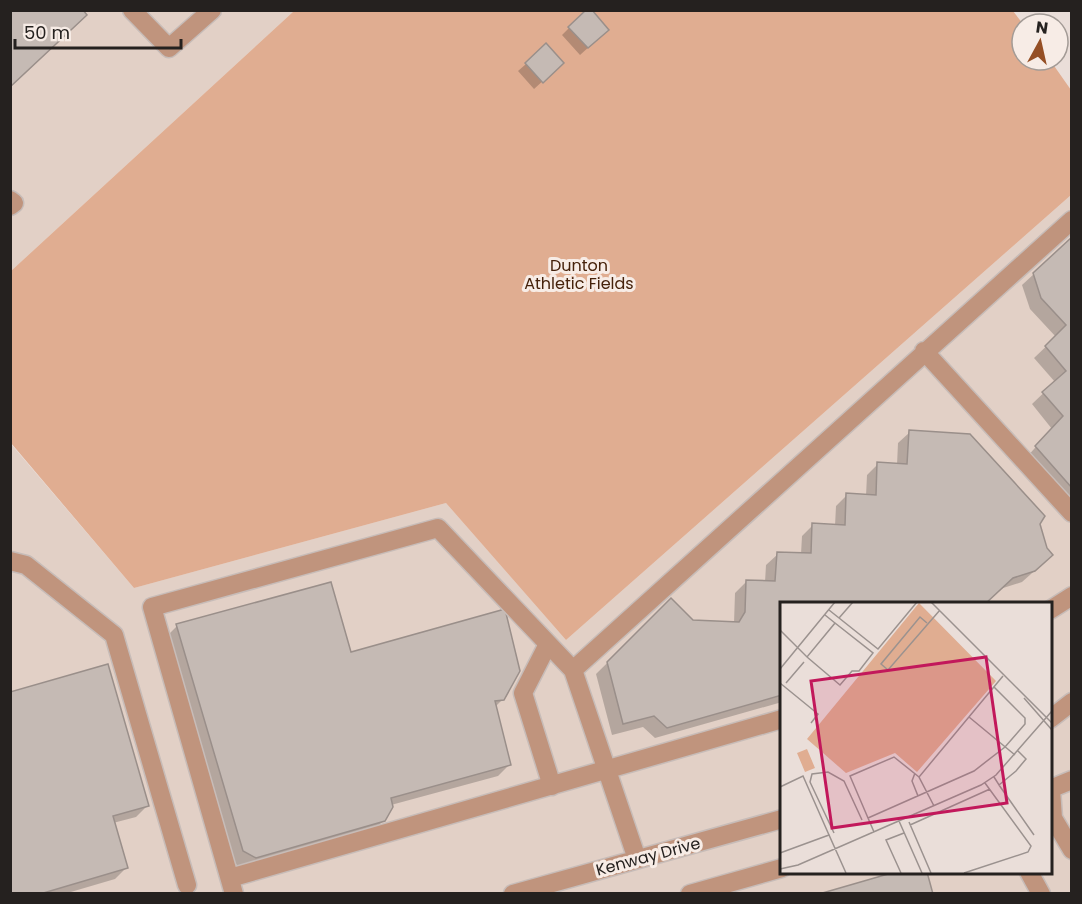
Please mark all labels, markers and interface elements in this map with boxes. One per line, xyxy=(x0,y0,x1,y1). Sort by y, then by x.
scale bar xyxy=(15,12,182,50)
north arrow xyxy=(1010,12,1070,72)
text: N xyxy=(1034,15,1050,40)
text: 50 m xyxy=(24,20,70,45)
park label: Dunton Athletic Fields xyxy=(524,254,634,295)
inset map xyxy=(780,602,1052,874)
street label: Kenway Drive xyxy=(593,831,703,881)

